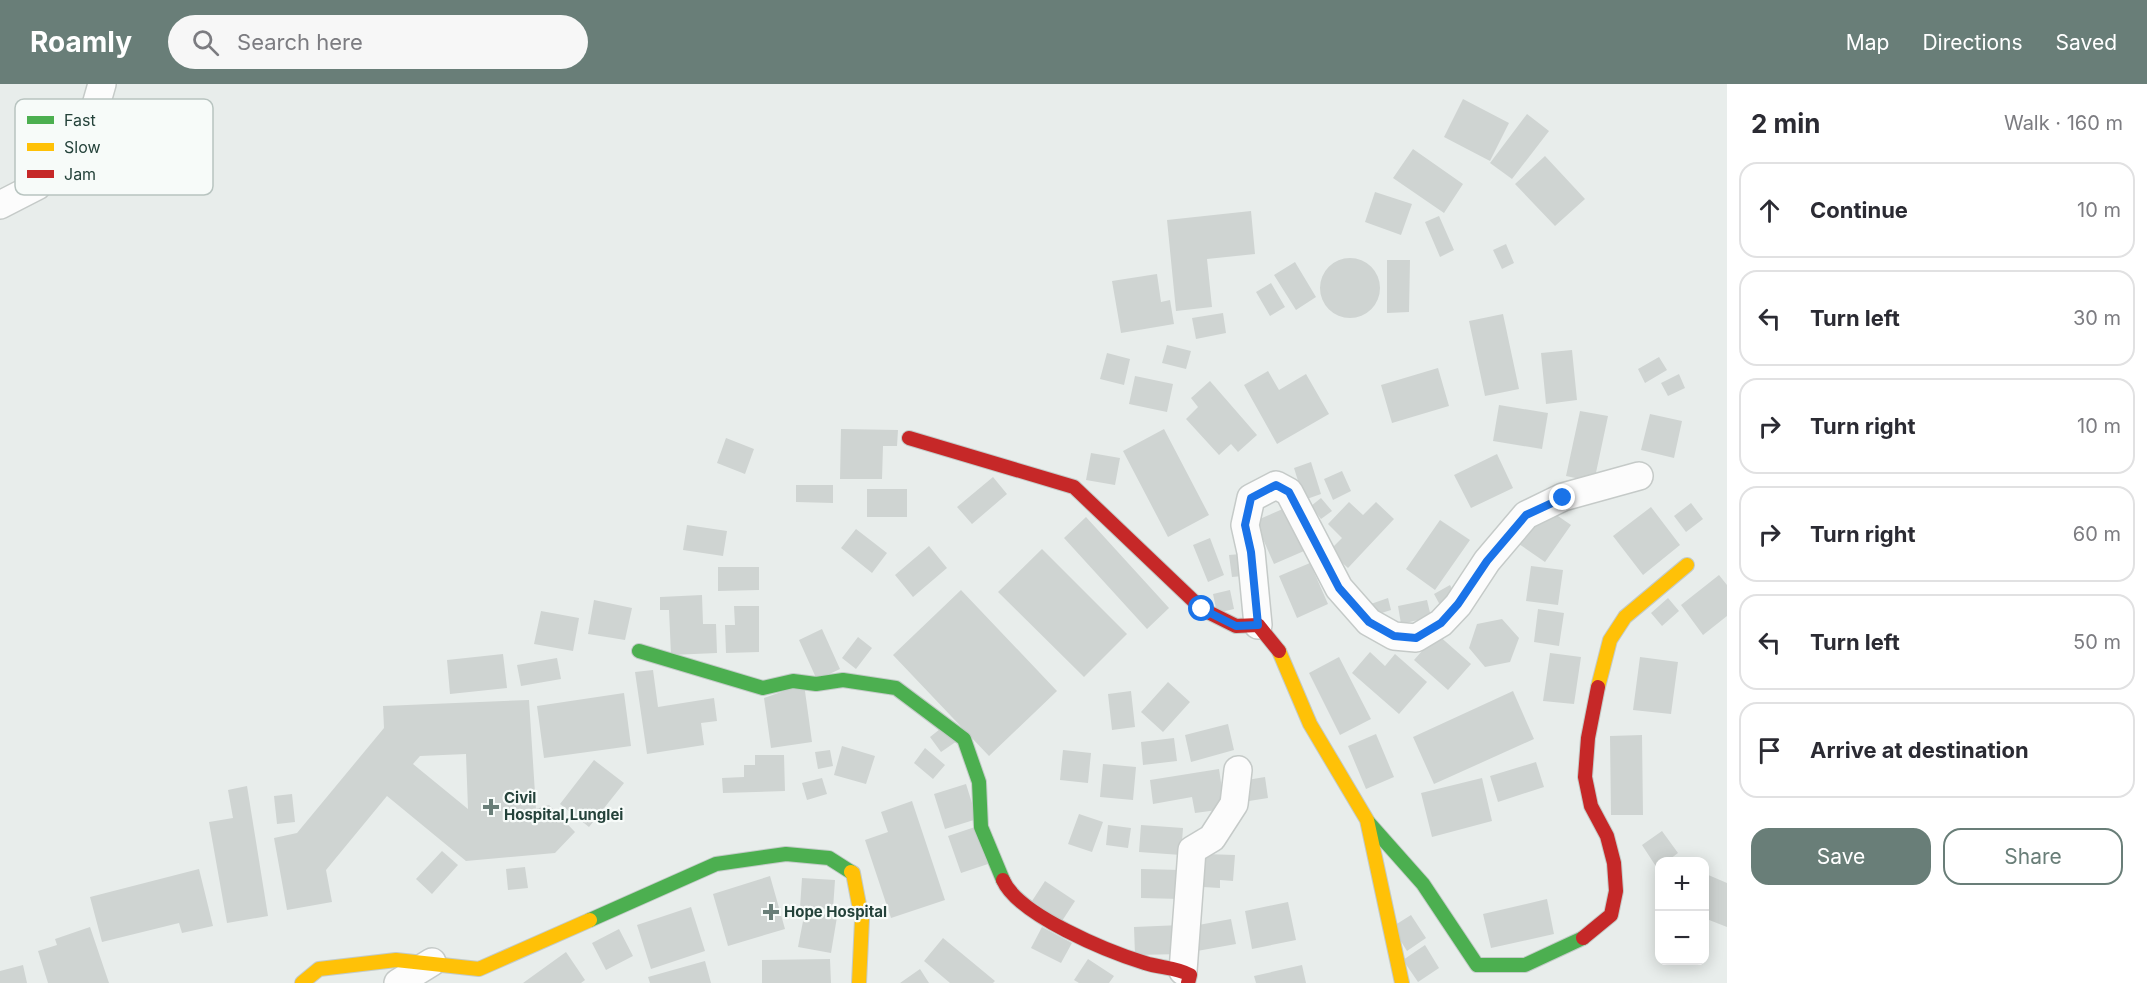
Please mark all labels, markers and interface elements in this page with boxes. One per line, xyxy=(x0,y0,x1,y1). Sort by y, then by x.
search box xyxy=(168,15,588,69)
text: Roamly xyxy=(30,25,132,59)
icon: search xyxy=(189,26,222,59)
text: Search here xyxy=(237,29,363,55)
text: Map xyxy=(1846,30,1889,55)
text: Directions xyxy=(1922,30,2023,55)
text: Saved xyxy=(2056,30,2117,55)
legend xyxy=(15,99,213,195)
text: 2 min xyxy=(1751,108,1821,139)
text: Fast xyxy=(64,110,96,130)
text: Walk · 160 m xyxy=(2004,111,2123,135)
text: Slow xyxy=(64,137,101,157)
text: Jam xyxy=(64,164,96,184)
icon: ahead xyxy=(1753,194,1786,227)
text: Continue xyxy=(1810,197,1908,223)
text: 10 m xyxy=(2077,198,2121,222)
icon: left xyxy=(1753,302,1786,335)
text: Turn left xyxy=(1810,305,1900,331)
text: 30 m xyxy=(2073,306,2121,330)
icon: right xyxy=(1753,410,1786,443)
text: Turn right xyxy=(1810,413,1916,439)
text: 10 m xyxy=(2077,414,2121,438)
route end xyxy=(1549,484,1575,510)
icon: right xyxy=(1753,518,1786,551)
text: Turn right xyxy=(1810,521,1916,547)
text: 60 m xyxy=(2073,522,2121,546)
route start xyxy=(1188,595,1214,621)
icon: left xyxy=(1753,626,1786,659)
text: Turn left xyxy=(1810,629,1900,655)
text: 50 m xyxy=(2073,630,2121,654)
icon: arrive xyxy=(1753,734,1786,767)
text: Arrive at destination xyxy=(1810,737,2029,763)
place label: Civil Hospital,Lunglei xyxy=(504,788,623,824)
marker: Civil Hospital,Lunglei xyxy=(482,798,500,816)
button: Save xyxy=(1751,828,1931,885)
button: Share xyxy=(1943,828,2123,885)
map controls xyxy=(1655,857,1709,965)
button: + xyxy=(1655,857,1709,911)
place label: Hope Hospital xyxy=(784,902,887,921)
marker: Hope Hospital xyxy=(762,903,780,921)
button: − xyxy=(1655,911,1709,965)

